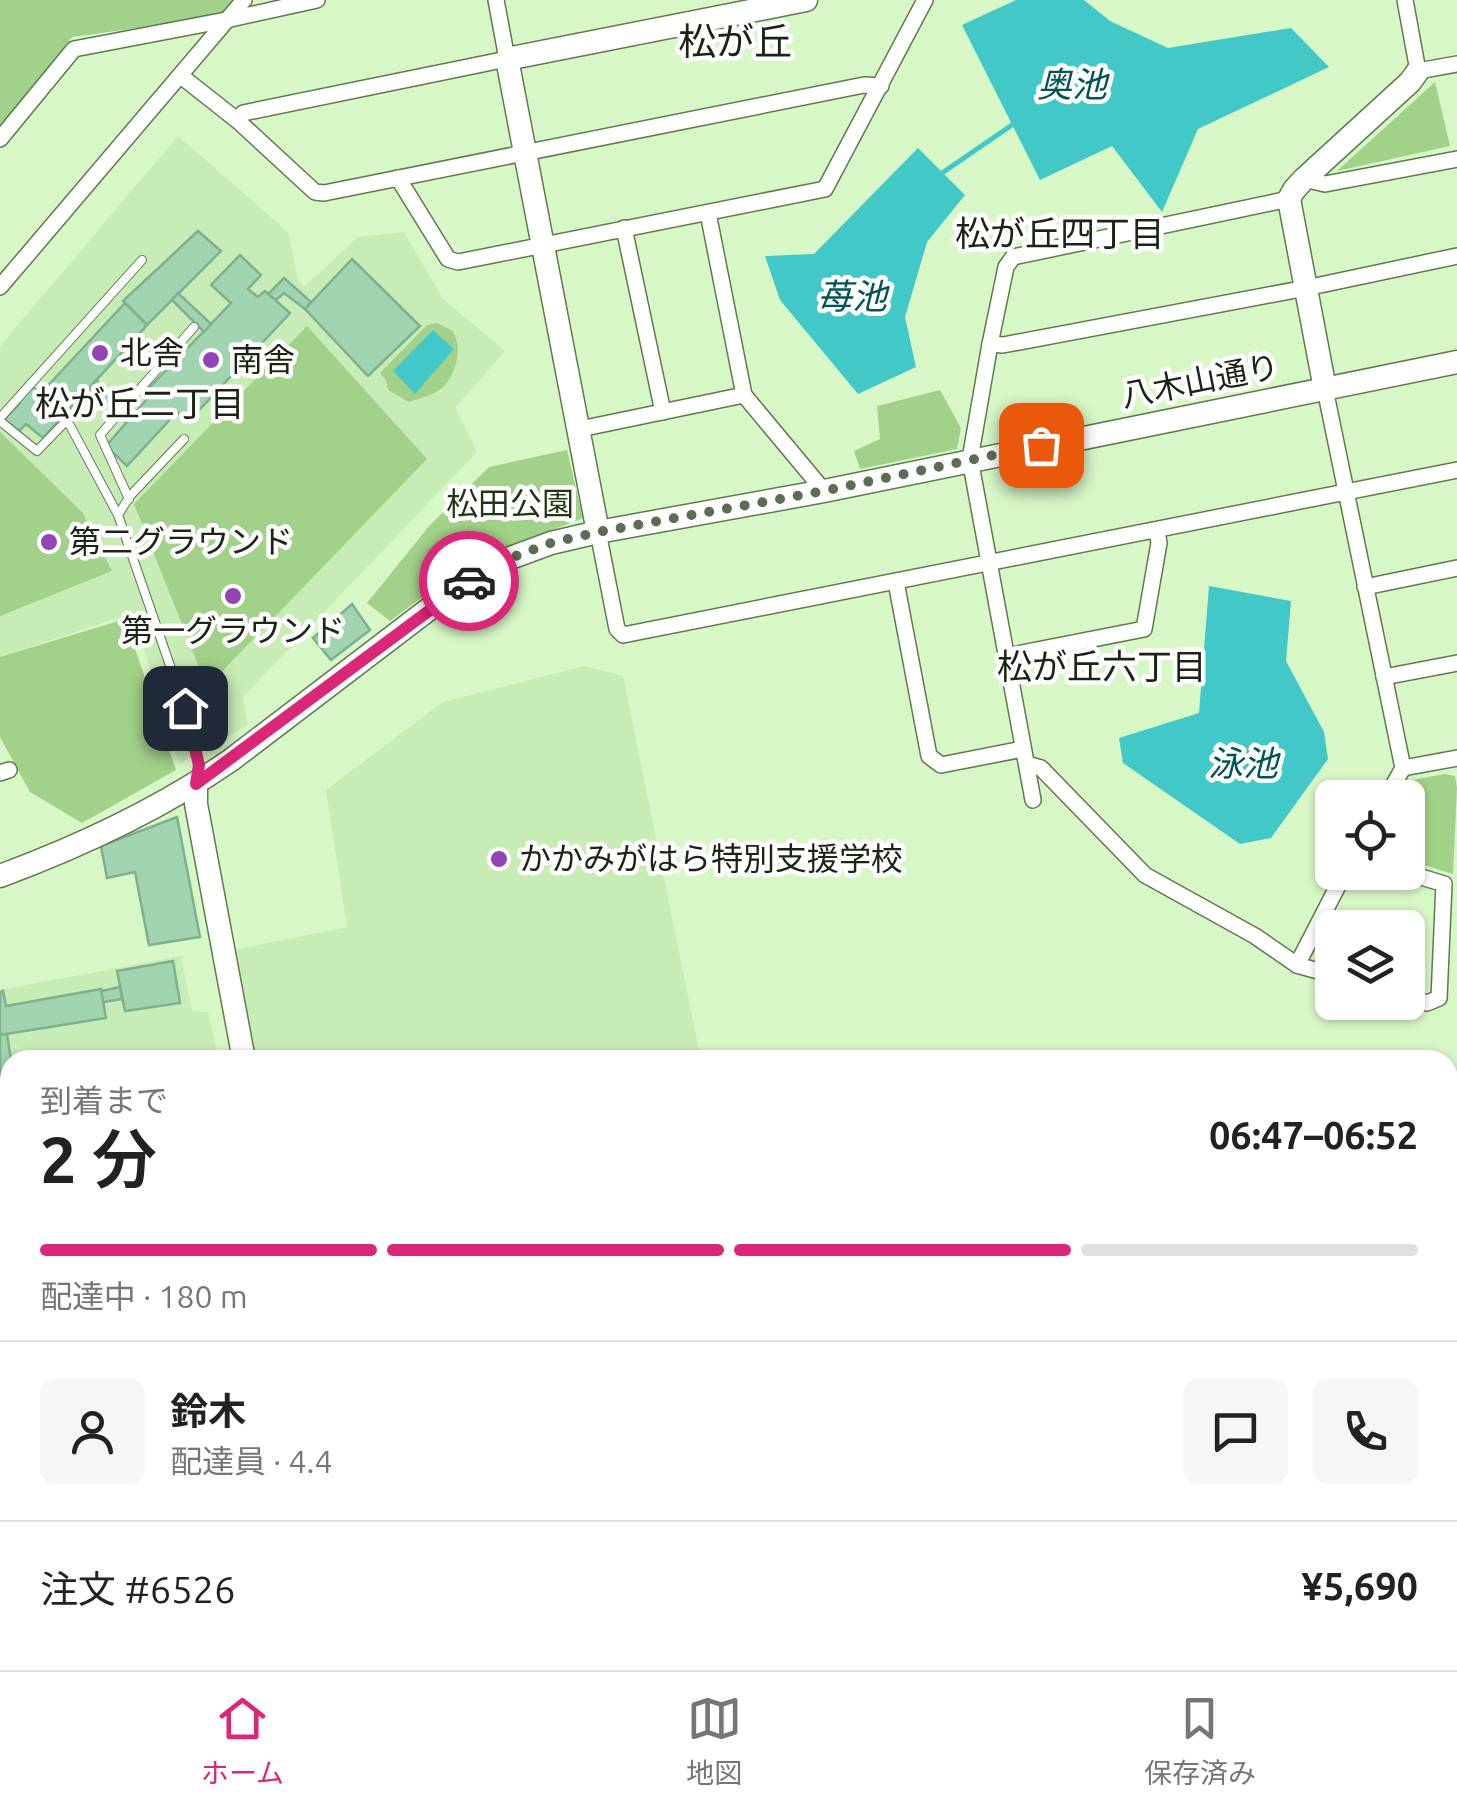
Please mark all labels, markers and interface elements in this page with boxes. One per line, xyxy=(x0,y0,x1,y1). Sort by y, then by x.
district label: 松が丘 xyxy=(678,20,792,62)
water label: 奥池 xyxy=(1037,64,1110,104)
district label: 松が丘四丁目 xyxy=(955,213,1165,253)
water label: 苺池 xyxy=(817,276,890,316)
place label: 北舎 xyxy=(120,334,184,370)
place label: 南舎 xyxy=(231,341,295,377)
marker: 北舎 xyxy=(89,342,111,364)
street label: 八木山通り xyxy=(1118,347,1282,413)
marker: 南舎 xyxy=(200,349,222,371)
district label: 松が丘二丁目 xyxy=(35,383,245,423)
pin xyxy=(999,403,1084,488)
icon: bag xyxy=(1014,418,1069,473)
park label: 松田公園 xyxy=(446,485,574,521)
place label: 第二グラウンド xyxy=(69,523,293,559)
marker: 第二グラウンド xyxy=(38,531,60,553)
courier xyxy=(419,531,519,631)
icon: car xyxy=(442,554,497,609)
marker: 第一グラウンド xyxy=(222,585,244,607)
place label: 第一グラウンド xyxy=(121,612,345,648)
district label: 松が丘六丁目 xyxy=(997,646,1207,686)
pin xyxy=(143,666,228,751)
icon: home xyxy=(158,681,213,736)
water label: 泳池 xyxy=(1208,743,1281,783)
map controls xyxy=(1315,780,1425,1020)
button: locate xyxy=(1315,780,1425,890)
place label: かかみがはら特別支援学校 xyxy=(519,840,903,876)
marker: かかみがはら特別支援学校 xyxy=(488,848,510,870)
button: layers xyxy=(1315,910,1425,1020)
text: 到着まで xyxy=(40,1082,168,1118)
text: 06:47–06:52 xyxy=(1209,1114,1418,1156)
text: 2 分 xyxy=(40,1122,157,1195)
text: 配達中 · 180 m xyxy=(40,1278,248,1314)
button: person xyxy=(40,1379,145,1484)
button: chat xyxy=(1183,1379,1288,1484)
button: phone xyxy=(1313,1379,1418,1484)
text: 鈴木 xyxy=(170,1390,246,1432)
text: 配達員 · 4.4 xyxy=(170,1443,333,1479)
text: ¥5,690 xyxy=(1301,1565,1418,1607)
text: 注文 #6526 xyxy=(40,1568,235,1610)
tab: ホーム xyxy=(201,1691,284,1791)
tab: 地図 xyxy=(686,1691,742,1791)
tab: 保存済み xyxy=(1144,1691,1256,1791)

